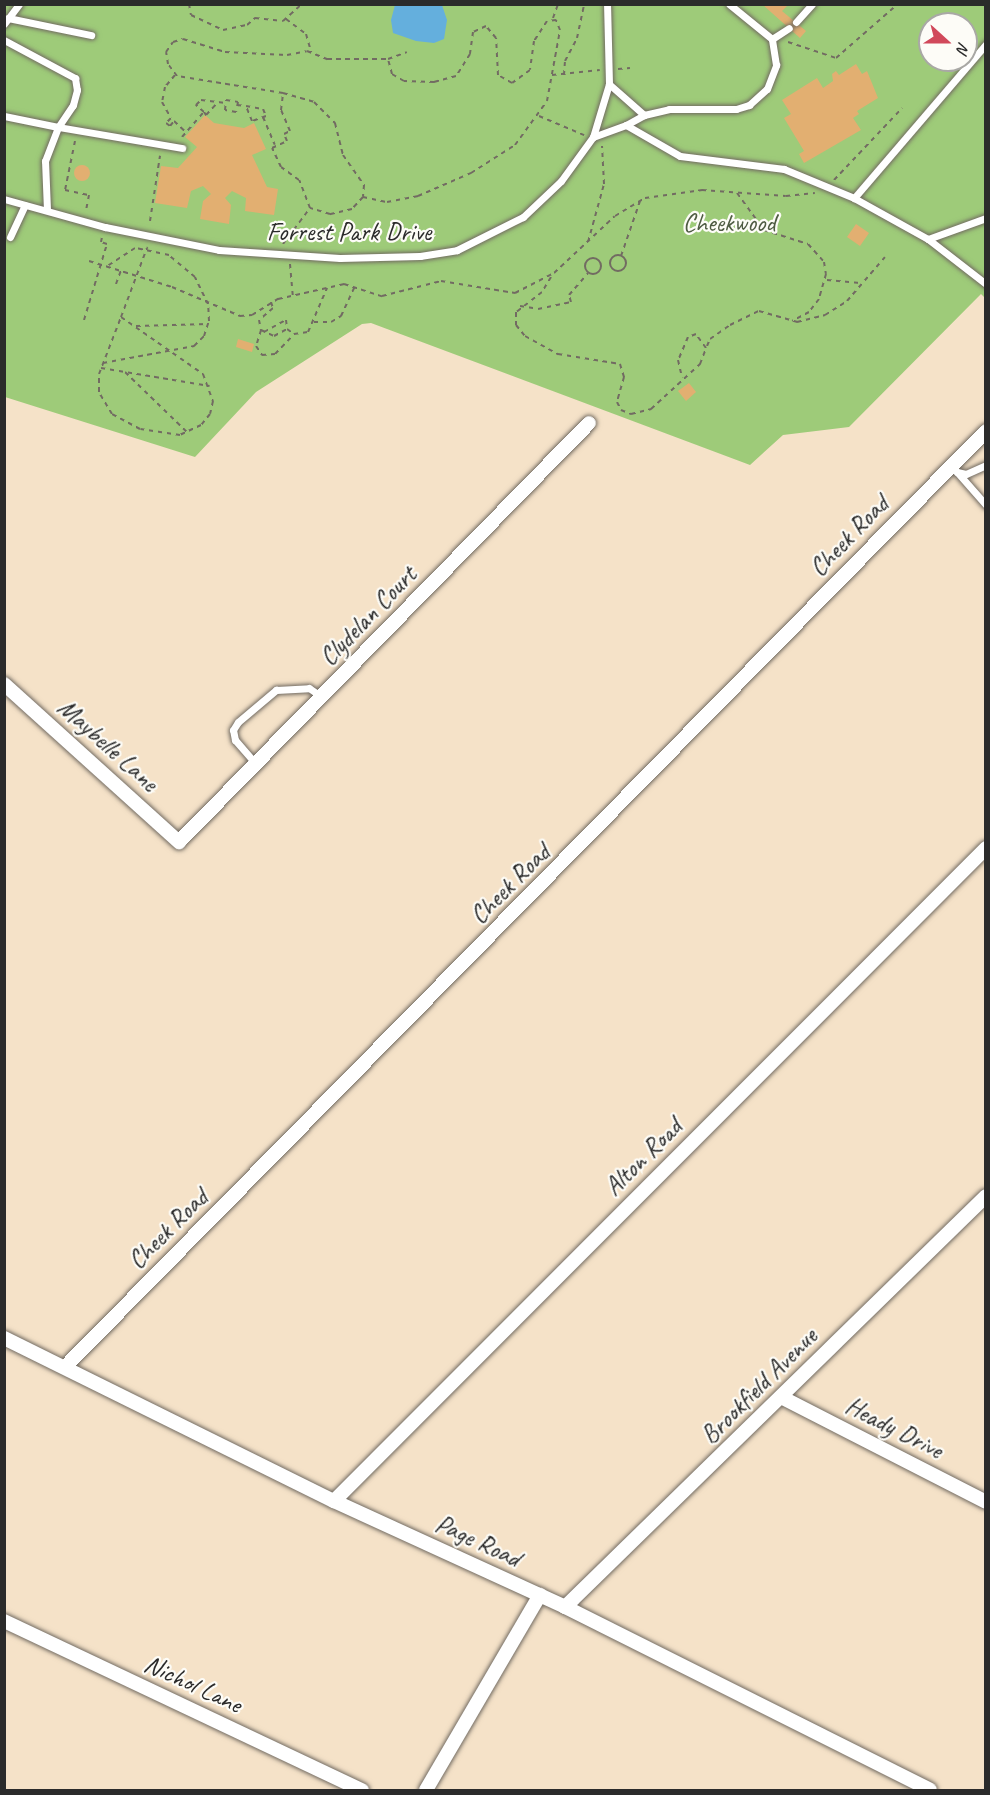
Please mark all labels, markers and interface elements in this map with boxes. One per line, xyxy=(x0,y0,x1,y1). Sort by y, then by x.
north arrow xyxy=(918,12,978,72)
text: N xyxy=(952,40,974,56)
park label: Cheekwood xyxy=(683,207,775,239)
street label: Forrest Park Drive xyxy=(266,216,432,248)
street label: Cheek Road xyxy=(803,489,895,583)
street label: Clydelan Court xyxy=(313,560,423,672)
street label: Maybelle Lane xyxy=(51,692,165,798)
street label: Cheek Road xyxy=(463,837,557,931)
street label: Alton Road xyxy=(598,1112,688,1202)
street label: Cheek Road xyxy=(121,1182,215,1276)
street label: Brookfield Avenue xyxy=(694,1321,824,1451)
street label: Heady Drive xyxy=(840,1390,948,1466)
street label: Page Road xyxy=(431,1508,525,1574)
street label: Nichol Lane xyxy=(139,1648,247,1720)

